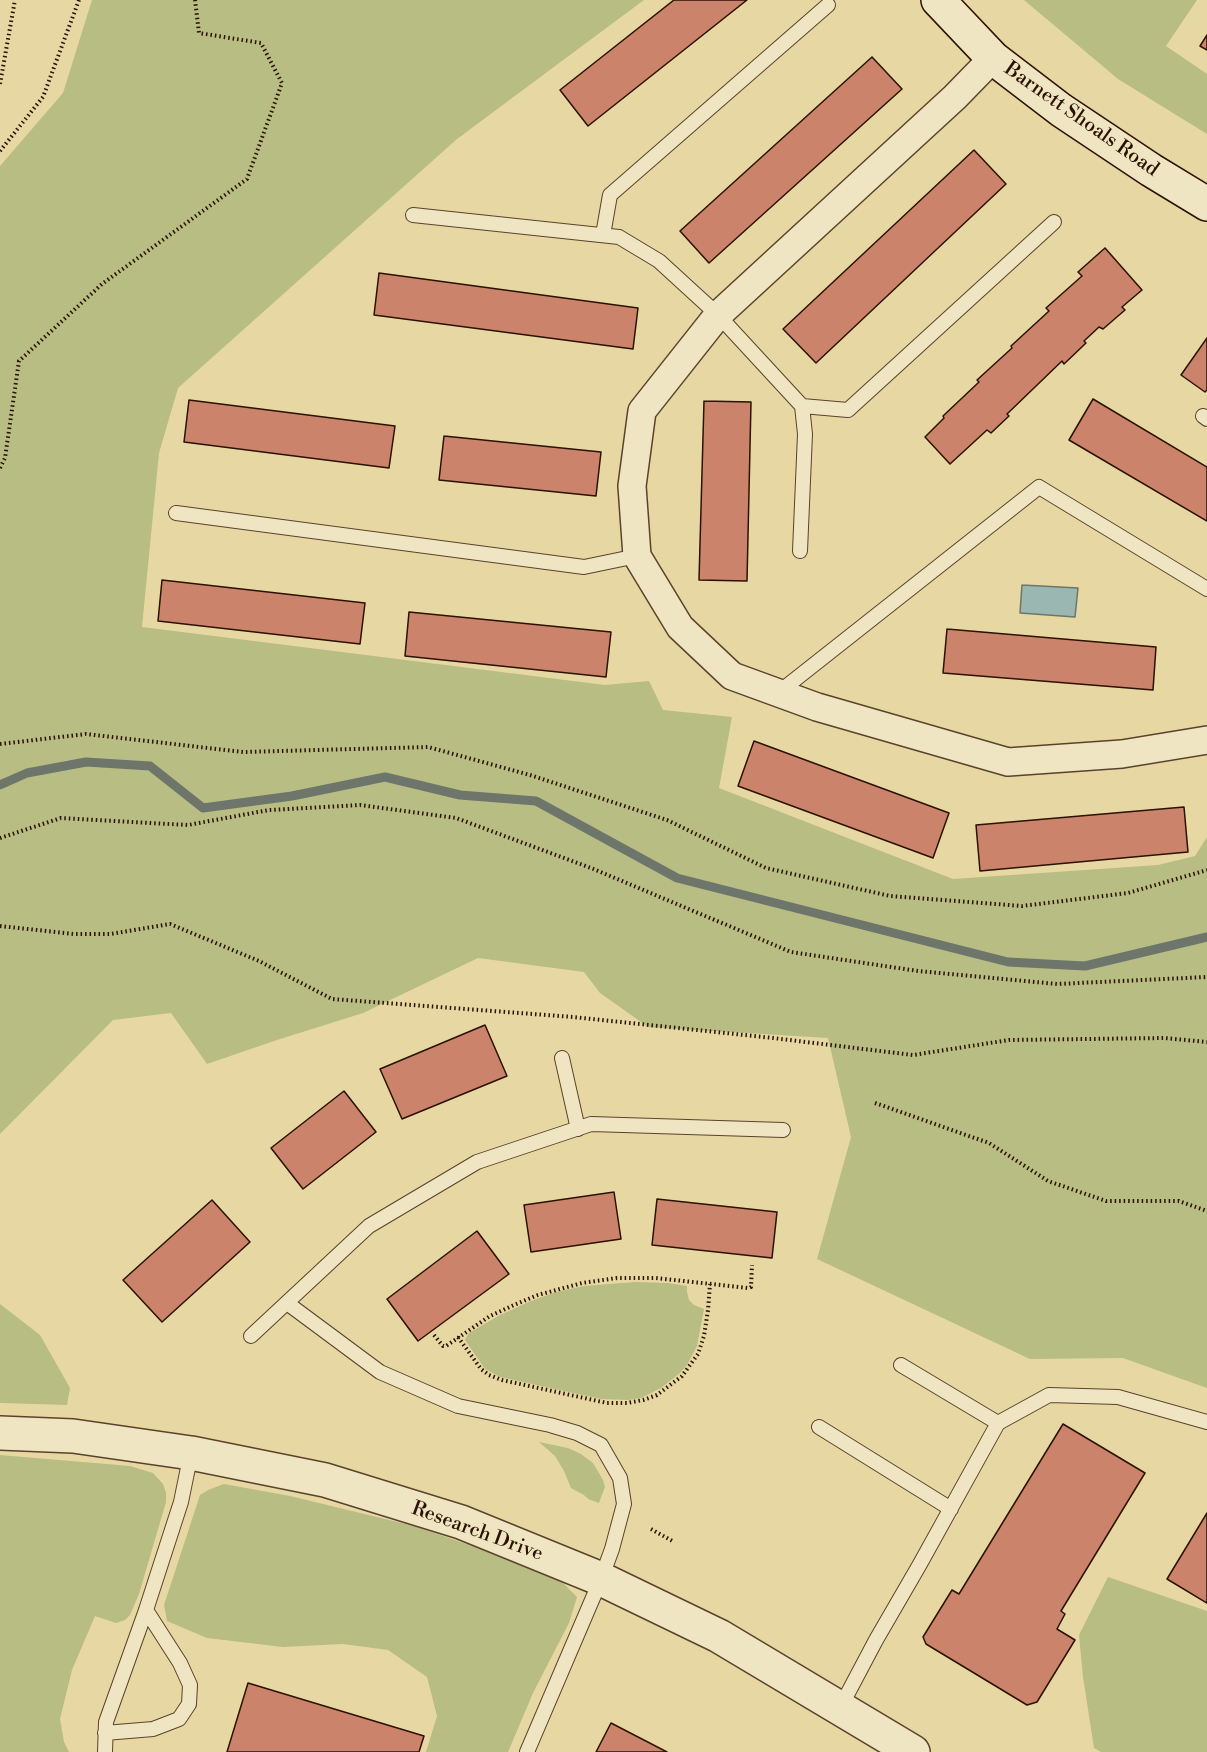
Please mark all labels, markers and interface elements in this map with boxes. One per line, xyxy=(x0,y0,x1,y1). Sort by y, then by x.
street label: Barnett Shoals Road xyxy=(999,58,1163,182)
street label: Research Drive xyxy=(408,1497,546,1567)

